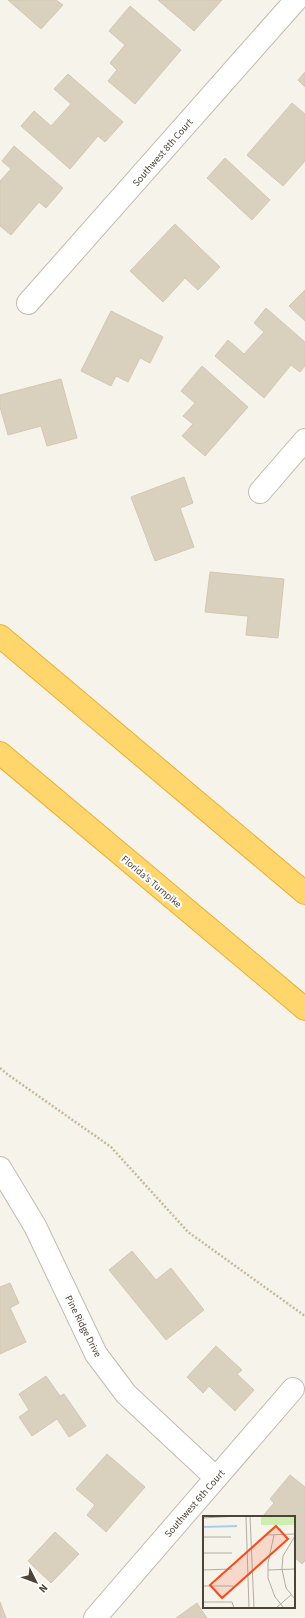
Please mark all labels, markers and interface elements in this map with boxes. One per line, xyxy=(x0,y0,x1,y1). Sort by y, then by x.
street label: Southwest 8th Court xyxy=(129,115,197,190)
street label: Florida's Turnpike xyxy=(118,852,185,911)
street label: Pine Ridge Drive xyxy=(61,1293,105,1360)
street label: Southwest 6th Court xyxy=(161,1466,229,1541)
inset map xyxy=(203,1516,295,1608)
north arrow xyxy=(16,1562,56,1602)
text: N xyxy=(35,1581,51,1596)

